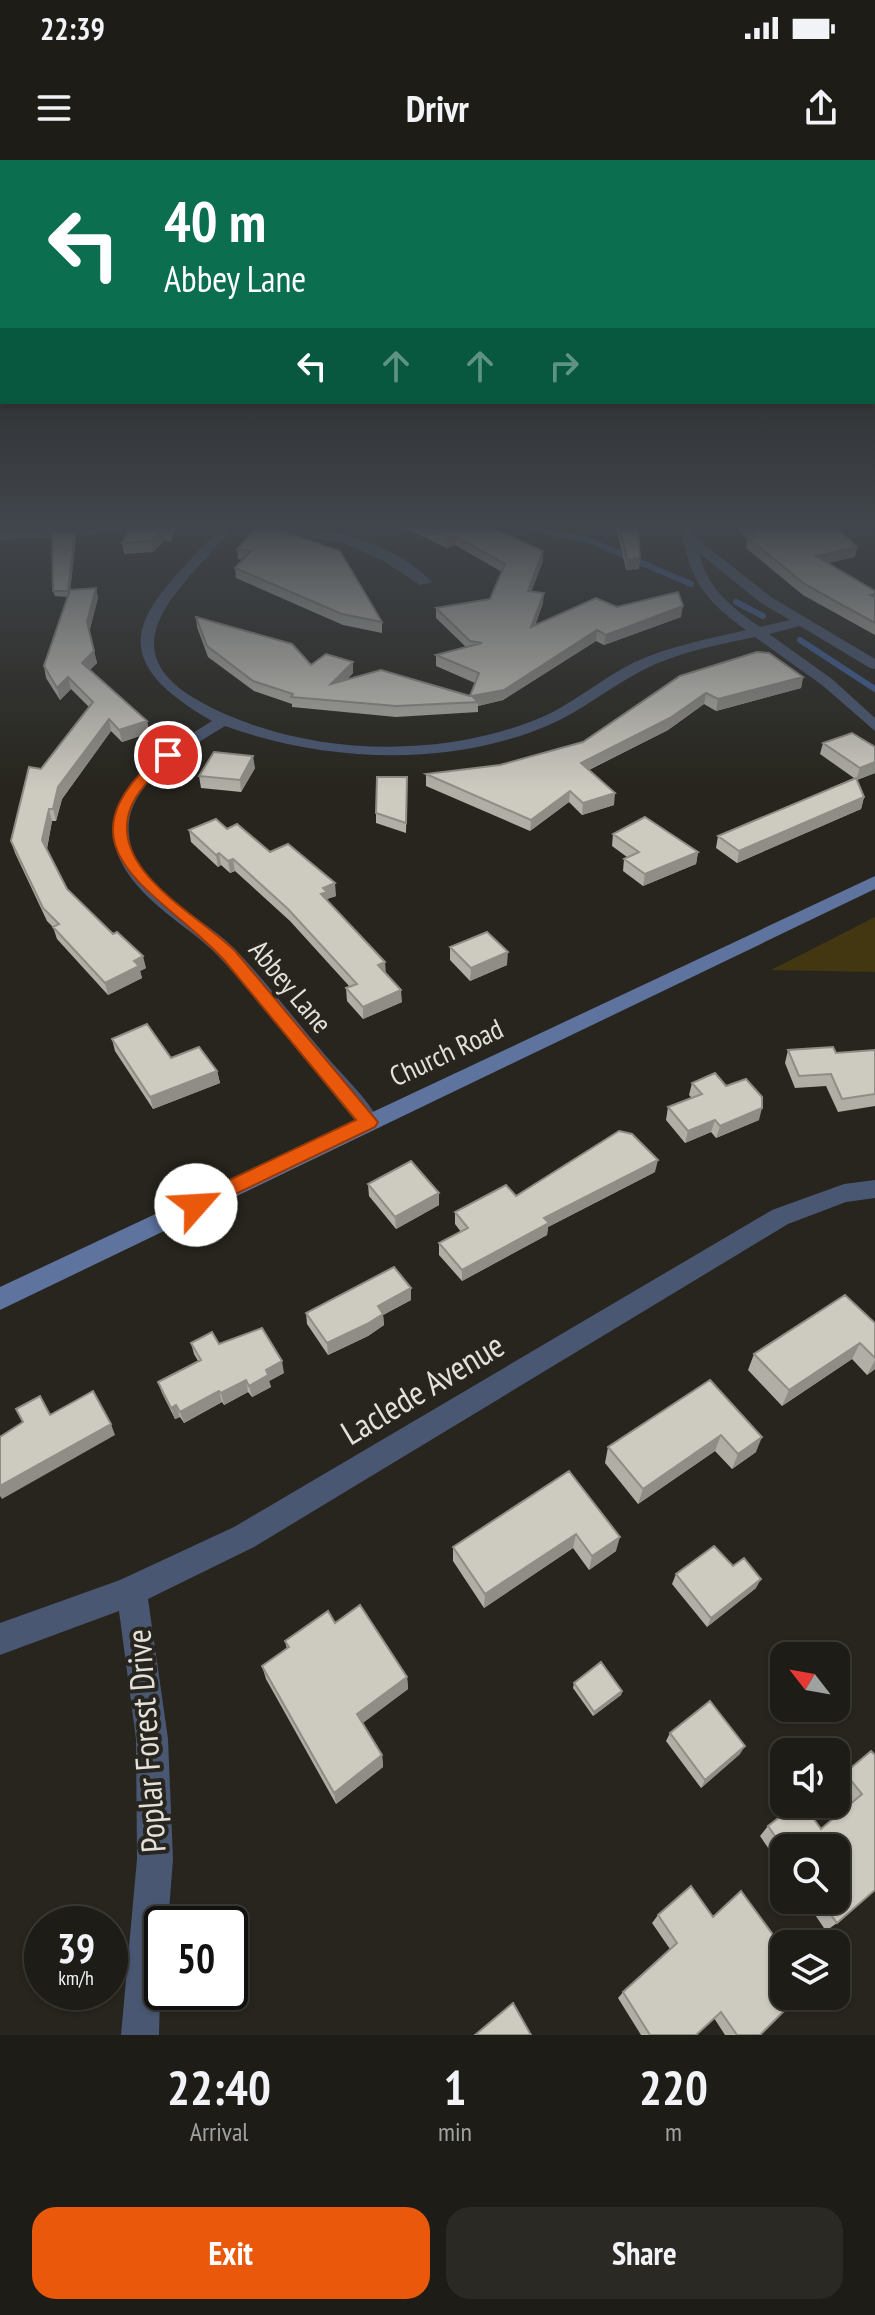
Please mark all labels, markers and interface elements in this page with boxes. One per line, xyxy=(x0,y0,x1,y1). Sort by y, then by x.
text: 22:39 xyxy=(40,9,105,48)
text: Drivr xyxy=(406,85,469,132)
icon: menu xyxy=(32,86,76,130)
icon: share xyxy=(799,86,843,130)
text: 40 m xyxy=(164,185,266,257)
icon: left xyxy=(32,192,136,296)
text: Abbey Lane xyxy=(164,255,306,302)
icon: left xyxy=(290,344,334,388)
icon: ahead xyxy=(374,344,418,388)
icon: ahead xyxy=(458,344,502,388)
icon: right xyxy=(542,344,586,388)
pin xyxy=(134,721,202,789)
icon: arrive xyxy=(146,733,190,777)
street label: Abbey Lane xyxy=(241,932,341,1040)
street label: Church Road xyxy=(383,1010,509,1094)
position arrow xyxy=(154,1163,238,1247)
street label: Laclede Avenue xyxy=(333,1322,511,1454)
street label: Poplar Forest Drive xyxy=(115,1628,175,1854)
north arrow xyxy=(770,1642,850,1722)
map controls xyxy=(770,1642,850,2010)
button: sound xyxy=(770,1738,850,1818)
button: search xyxy=(770,1834,850,1914)
speed limit sign: 50 xyxy=(144,1906,248,2010)
text: 39 xyxy=(57,1922,95,1974)
button: layers xyxy=(770,1930,850,2010)
text: km/h xyxy=(58,1965,94,1991)
text: 22:40 xyxy=(167,2056,271,2118)
text: 1 xyxy=(444,2056,466,2118)
text: 220 xyxy=(639,2056,708,2118)
text: Arrival xyxy=(190,2115,248,2148)
text: min xyxy=(438,2115,472,2148)
text: m xyxy=(665,2115,682,2148)
button: Exit xyxy=(32,2207,430,2299)
button: Share xyxy=(446,2207,843,2299)

